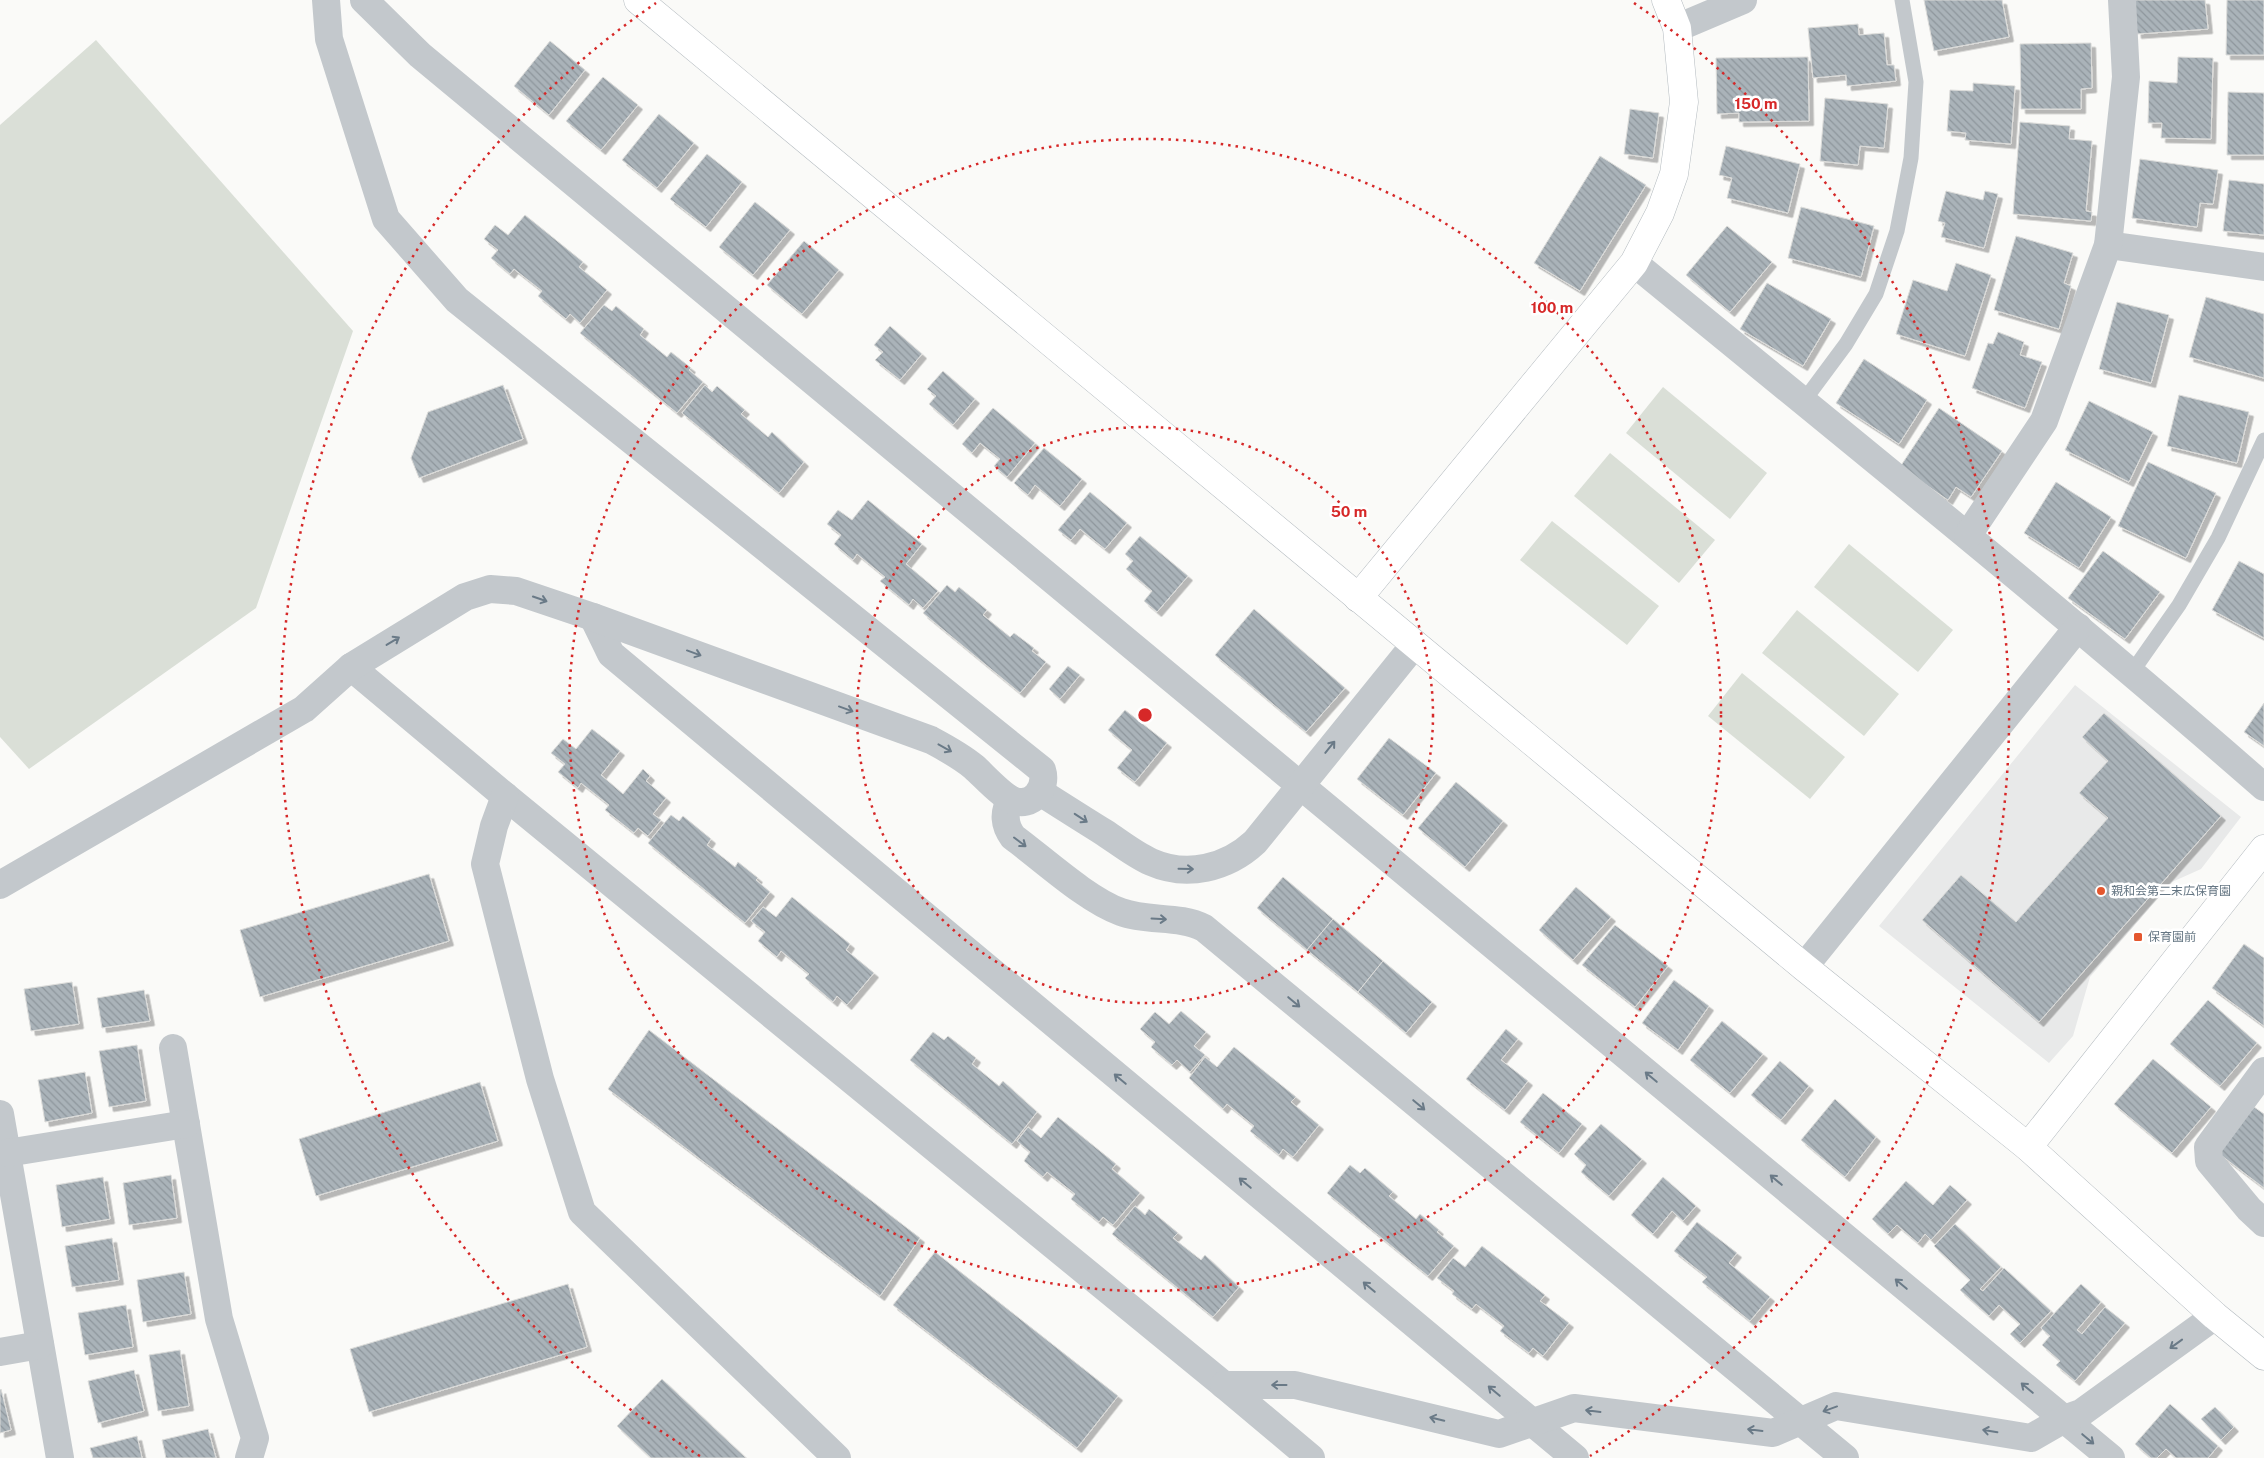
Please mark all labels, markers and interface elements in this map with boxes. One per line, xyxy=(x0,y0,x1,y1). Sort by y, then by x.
text: 150 m xyxy=(1734,95,1778,112)
text: 100 m xyxy=(1531,299,1573,316)
text: 50 m xyxy=(1331,503,1367,520)
one-way arrow xyxy=(532,595,548,604)
one-way arrow xyxy=(385,636,399,646)
one-way arrow xyxy=(685,649,701,658)
one-way arrow xyxy=(838,705,853,714)
centre of rings xyxy=(1136,706,1154,724)
one-way arrow xyxy=(1325,741,1336,754)
one-way arrow xyxy=(937,743,952,753)
one-way arrow xyxy=(1074,813,1088,823)
one-way arrow xyxy=(1013,836,1026,847)
one-way arrow xyxy=(1177,864,1193,874)
place label: 親和会第二末広保育園 xyxy=(2111,884,2231,898)
marker: 親和会第二末広保育園 xyxy=(2095,885,2107,897)
one-way arrow xyxy=(1151,915,1167,924)
place label: 保育園前 xyxy=(2148,930,2196,944)
marker: 保育園前 xyxy=(2132,931,2144,943)
one-way arrow xyxy=(1287,996,1300,1007)
one-way arrow xyxy=(1645,1071,1658,1082)
one-way arrow xyxy=(1114,1074,1127,1085)
one-way arrow xyxy=(1412,1100,1425,1111)
one-way arrow xyxy=(1770,1175,1783,1186)
one-way arrow xyxy=(1238,1178,1251,1189)
one-way arrow xyxy=(1895,1279,1908,1290)
one-way arrow xyxy=(1363,1282,1376,1293)
one-way arrow xyxy=(2169,1339,2183,1349)
one-way arrow xyxy=(1271,1380,1288,1390)
one-way arrow xyxy=(2020,1382,2033,1394)
one-way arrow xyxy=(1488,1386,1501,1397)
one-way arrow xyxy=(1822,1405,1838,1415)
one-way arrow xyxy=(1586,1406,1602,1416)
one-way arrow xyxy=(1430,1414,1446,1423)
one-way arrow xyxy=(1747,1425,1763,1435)
one-way arrow xyxy=(1982,1426,1998,1436)
one-way arrow xyxy=(2081,1433,2094,1444)

